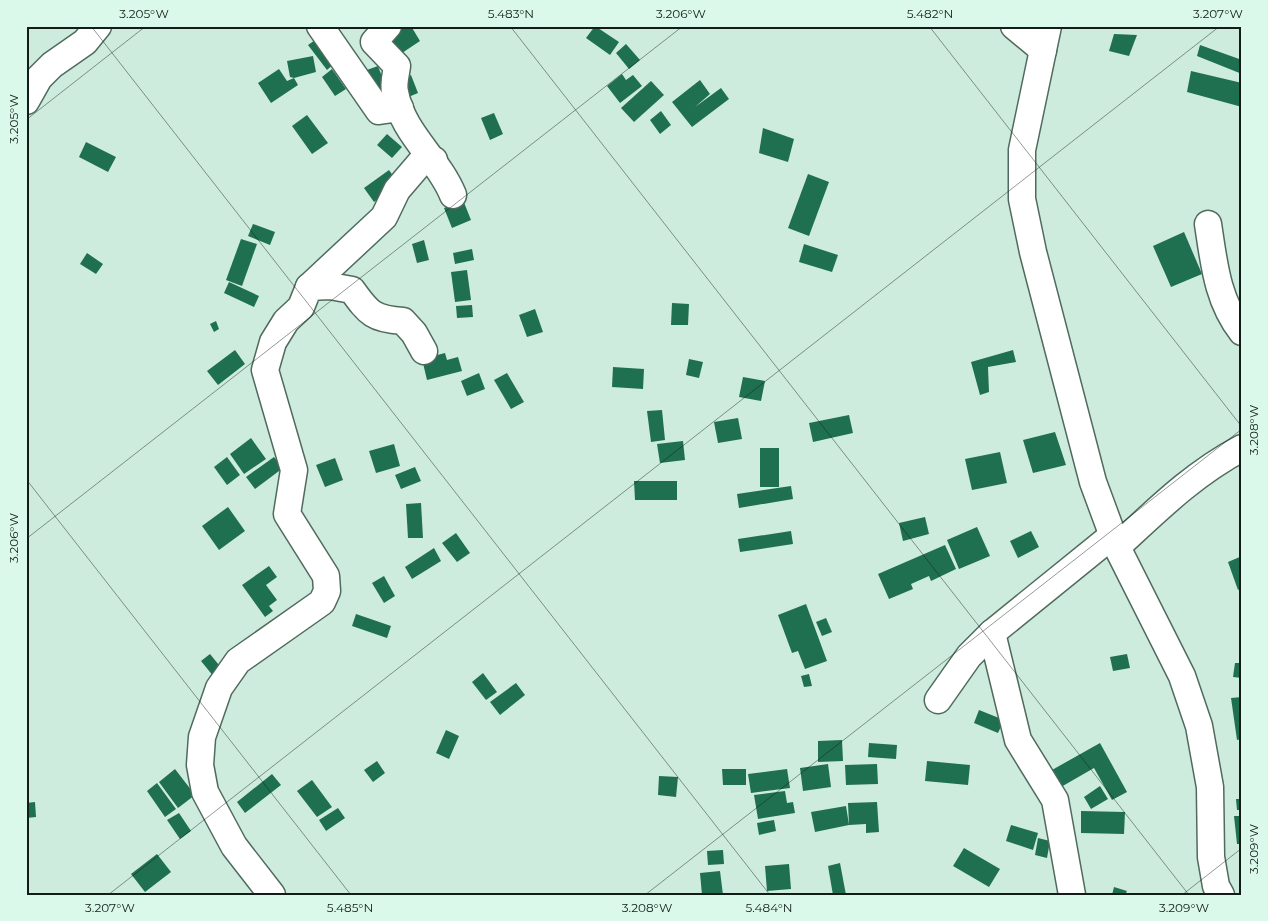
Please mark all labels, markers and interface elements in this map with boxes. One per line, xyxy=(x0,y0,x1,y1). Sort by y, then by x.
text: 3.205°W xyxy=(119,6,169,21)
text: 5.483°N xyxy=(488,6,534,21)
text: 3.206°W xyxy=(656,6,706,21)
text: 5.482°N xyxy=(907,6,953,21)
text: 3.207°W xyxy=(1193,6,1243,21)
text: 3.205°W xyxy=(6,94,21,144)
text: 3.208°W xyxy=(1246,405,1261,455)
text: 3.206°W xyxy=(6,513,21,563)
text: 3.209°W xyxy=(1246,824,1261,874)
text: 3.207°W xyxy=(85,900,135,915)
text: 5.485°N xyxy=(327,900,373,915)
text: 3.208°W xyxy=(622,900,672,915)
text: 5.484°N xyxy=(745,900,793,915)
text: 3.209°W xyxy=(1159,900,1209,915)

